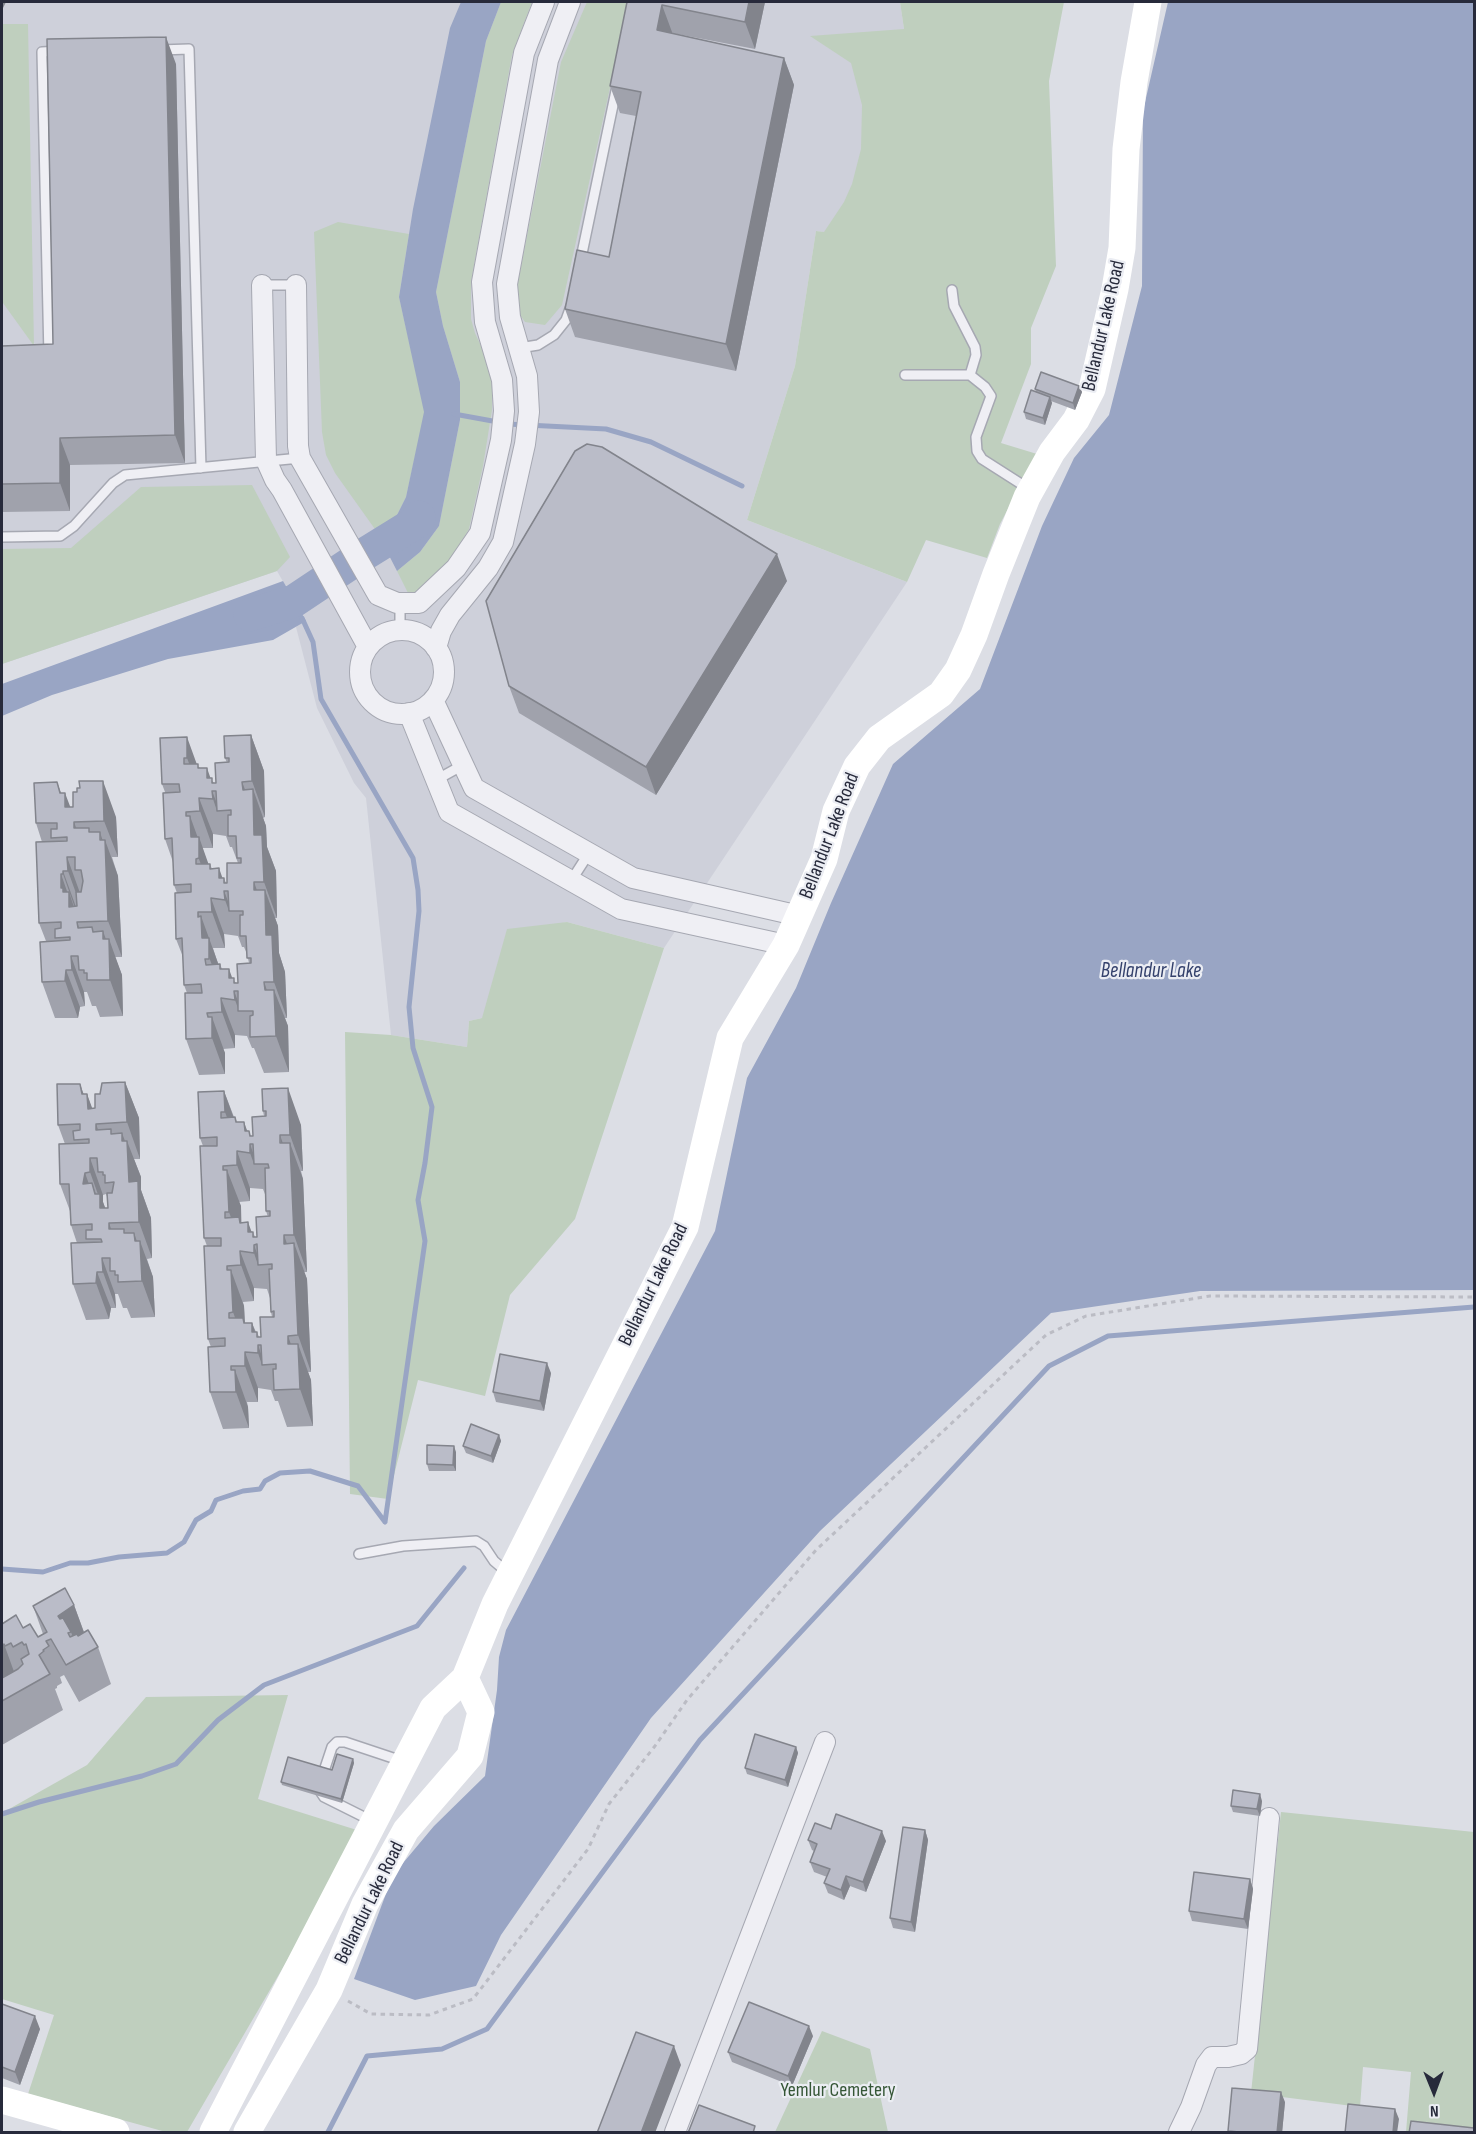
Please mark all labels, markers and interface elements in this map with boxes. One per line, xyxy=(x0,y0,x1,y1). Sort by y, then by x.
street label: Bellandur Lake Road xyxy=(1077,258,1131,394)
street label: Bellandur Lake Road xyxy=(795,770,865,902)
water label: Bellandur Lake xyxy=(1101,959,1201,985)
street label: Bellandur Lake Road xyxy=(614,1220,694,1350)
street label: Bellandur Lake Road xyxy=(330,1838,410,1968)
north arrow xyxy=(1404,2062,1464,2122)
park label: Yemlur Cemetery xyxy=(780,2079,896,2103)
text: N xyxy=(1430,2101,1439,2120)

